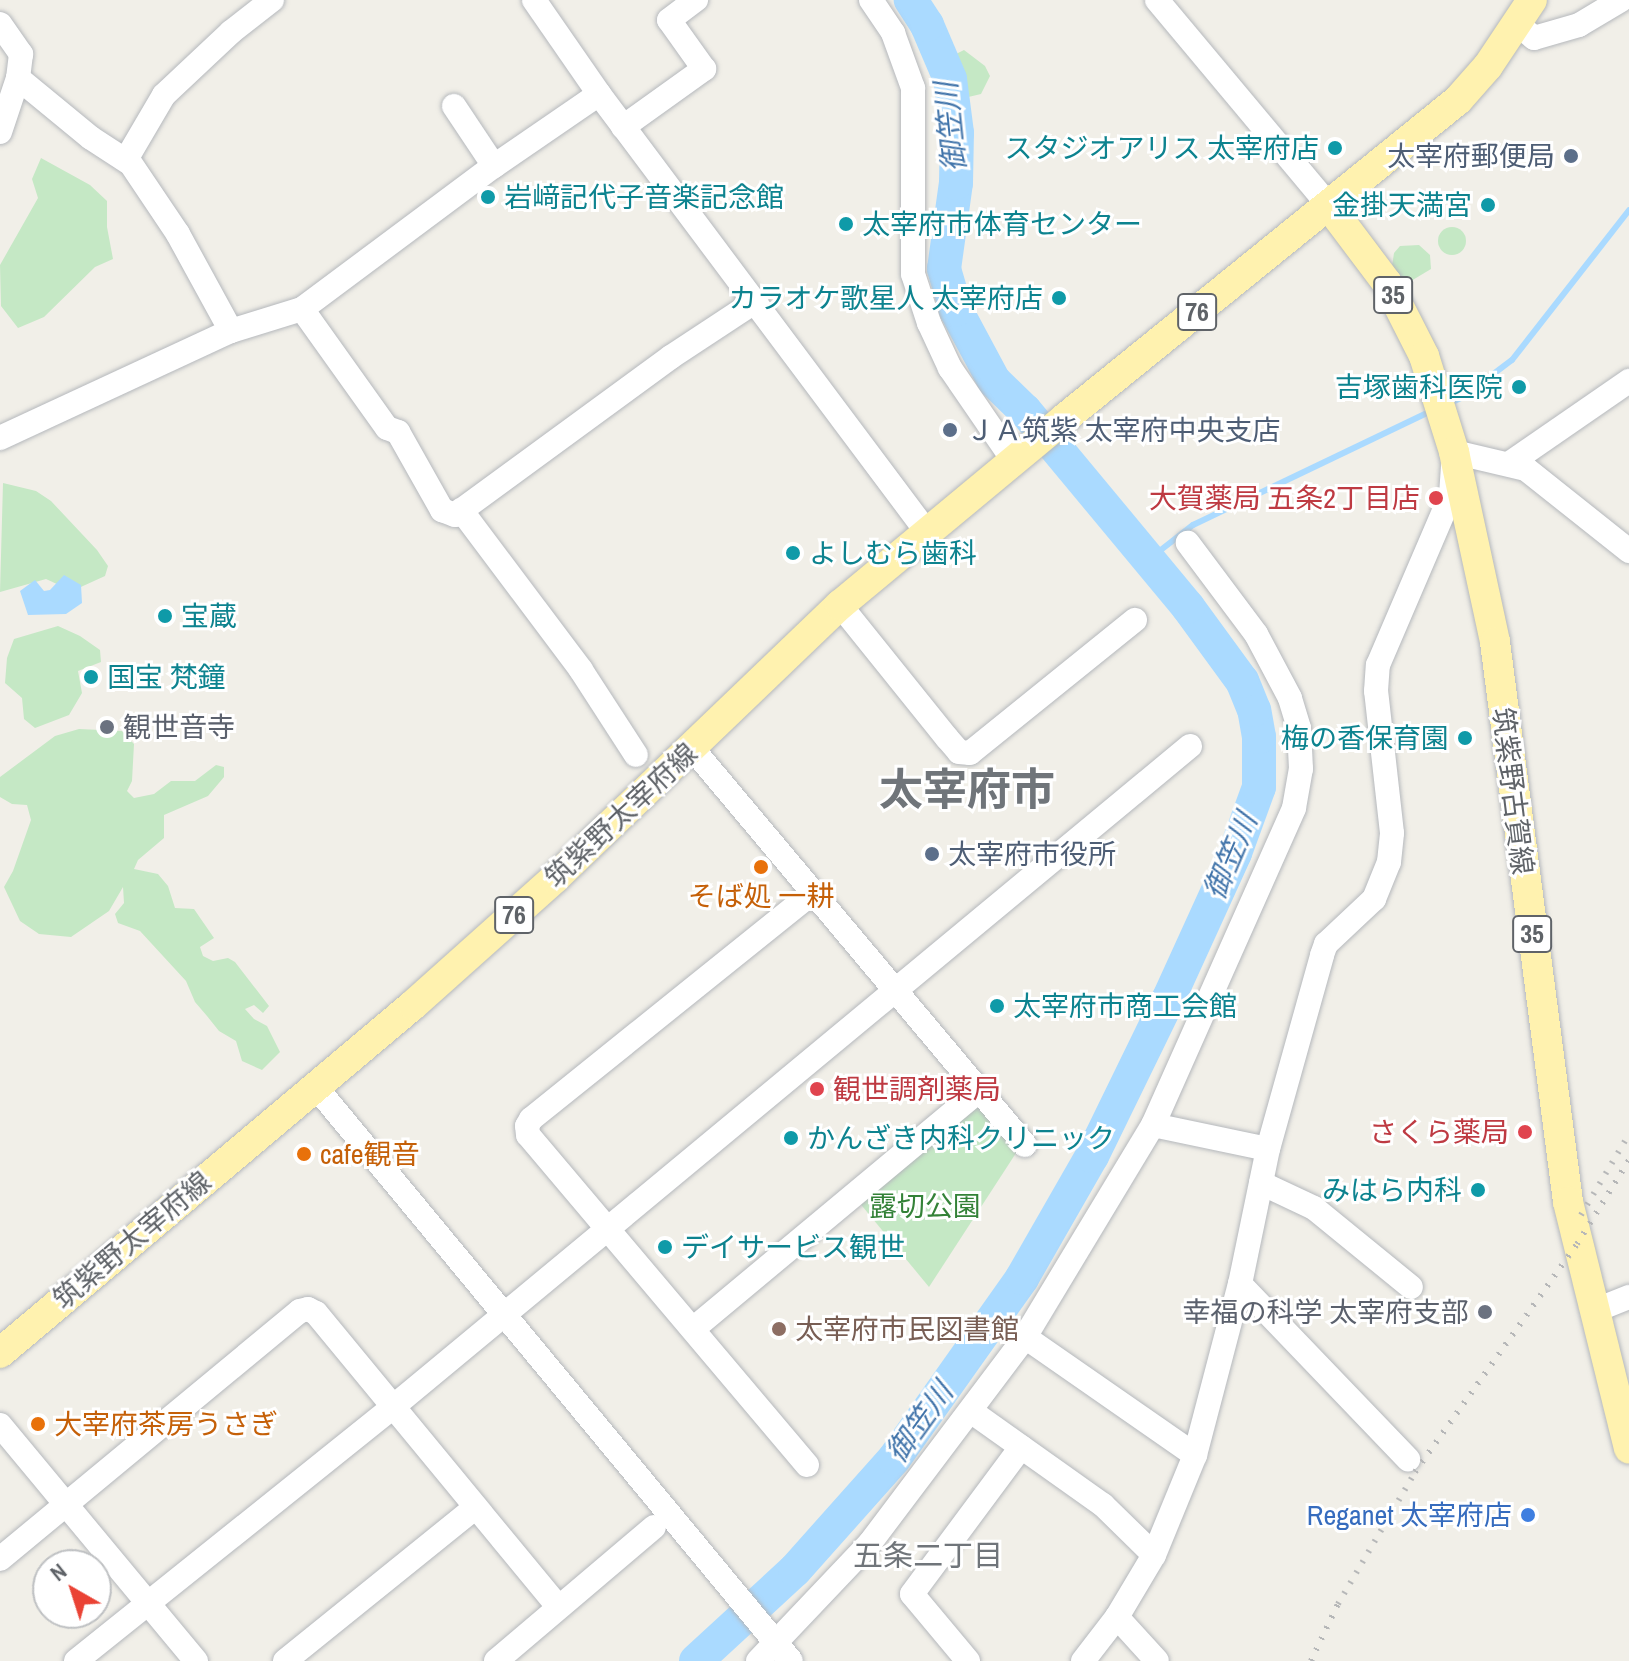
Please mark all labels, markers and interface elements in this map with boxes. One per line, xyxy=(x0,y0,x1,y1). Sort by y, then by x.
water label: 御笠川 xyxy=(927,80,973,174)
place label: スタジオアリス 太宰府店 xyxy=(1005,131,1319,165)
marker: スタジオアリス 太宰府店 xyxy=(1326,139,1344,157)
place label: 太宰府郵便局 xyxy=(1387,139,1555,173)
marker: 太宰府郵便局 xyxy=(1562,147,1580,165)
place label: 岩﨑記代子音楽記念館 xyxy=(504,180,784,214)
marker: 岩﨑記代子音楽記念館 xyxy=(479,188,497,206)
place label: 金掛天満宮 xyxy=(1332,188,1472,222)
marker: 金掛天満宮 xyxy=(1479,196,1497,214)
place label: 太宰府市体育センター xyxy=(862,207,1142,241)
marker: 太宰府市体育センター xyxy=(837,215,855,233)
road number: 35 xyxy=(1373,273,1413,317)
place label: カラオケ歌星人 太宰府店 xyxy=(729,281,1043,315)
marker: カラオケ歌星人 太宰府店 xyxy=(1050,289,1068,307)
road number: 76 xyxy=(1177,290,1217,334)
place label: 吉塚歯科医院 xyxy=(1335,370,1503,404)
marker: 吉塚歯科医院 xyxy=(1510,378,1528,396)
place label: ＪＡ筑紫 太宰府中央支店 xyxy=(966,413,1280,447)
marker: ＪＡ筑紫 太宰府中央支店 xyxy=(941,421,959,439)
place label: 大賀薬局 五条2丁目店 xyxy=(1149,481,1420,515)
marker: 大賀薬局 五条2丁目店 xyxy=(1427,489,1445,507)
place label: よしむら歯科 xyxy=(809,536,977,570)
marker: よしむら歯科 xyxy=(784,544,802,562)
place label: 宝蔵 xyxy=(181,599,237,633)
marker: 宝蔵 xyxy=(156,607,174,625)
place label: 国宝 梵鐘 xyxy=(107,660,225,694)
marker: 国宝 梵鐘 xyxy=(82,668,100,686)
street label: 筑紫野古賀線 xyxy=(1486,706,1540,876)
place label: 観世音寺 xyxy=(123,710,235,744)
marker: 観世音寺 xyxy=(98,718,116,736)
place label: 梅の香保育園 xyxy=(1281,721,1449,755)
marker: 梅の香保育園 xyxy=(1456,729,1474,747)
street label: 筑紫野太宰府線 xyxy=(538,736,704,894)
district label: 太宰府市 xyxy=(879,763,1055,815)
water label: 御笠川 xyxy=(1196,808,1264,904)
place label: 太宰府市役所 xyxy=(948,837,1116,871)
marker: 太宰府市役所 xyxy=(923,845,941,863)
marker: そば処 一耕 xyxy=(752,858,770,876)
place label: そば処 一耕 xyxy=(688,879,834,913)
road number: 76 xyxy=(494,893,534,937)
road number: 35 xyxy=(1512,912,1552,956)
place label: 太宰府市商工会館 xyxy=(1013,989,1237,1023)
marker: 太宰府市商工会館 xyxy=(988,997,1006,1015)
place label: 観世調剤薬局 xyxy=(833,1072,1001,1106)
marker: 観世調剤薬局 xyxy=(808,1080,826,1098)
place label: さくら薬局 xyxy=(1369,1115,1509,1149)
place label: かんざき内科クリニック xyxy=(807,1121,1115,1155)
marker: さくら薬局 xyxy=(1516,1123,1534,1141)
marker: かんざき内科クリニック xyxy=(782,1129,800,1147)
place label: cafe観音 xyxy=(320,1137,419,1171)
marker: cafe観音 xyxy=(295,1145,313,1163)
street label: 筑紫野太宰府線 xyxy=(46,1164,218,1316)
place label: みはら内科 xyxy=(1322,1173,1462,1207)
marker: みはら内科 xyxy=(1469,1181,1487,1199)
park label: 露切公園 xyxy=(869,1189,981,1223)
place label: デイサービス観世 xyxy=(681,1230,905,1264)
marker: デイサービス観世 xyxy=(656,1238,674,1256)
place label: 幸福の科学 太宰府支部 xyxy=(1183,1295,1469,1329)
marker: 幸福の科学 太宰府支部 xyxy=(1476,1303,1494,1321)
place label: 太宰府市民図書館 xyxy=(795,1312,1019,1346)
marker: 太宰府市民図書館 xyxy=(770,1320,788,1338)
water label: 御笠川 xyxy=(878,1375,960,1469)
place label: 大宰府茶房うさぎ xyxy=(54,1407,278,1441)
marker: 大宰府茶房うさぎ xyxy=(29,1415,47,1433)
place label: Reganet 太宰府店 xyxy=(1307,1498,1512,1532)
marker: Reganet 太宰府店 xyxy=(1519,1506,1537,1524)
district label: 五条二丁目 xyxy=(853,1537,1003,1573)
north arrow xyxy=(32,1549,112,1629)
text: N xyxy=(44,1556,73,1588)

